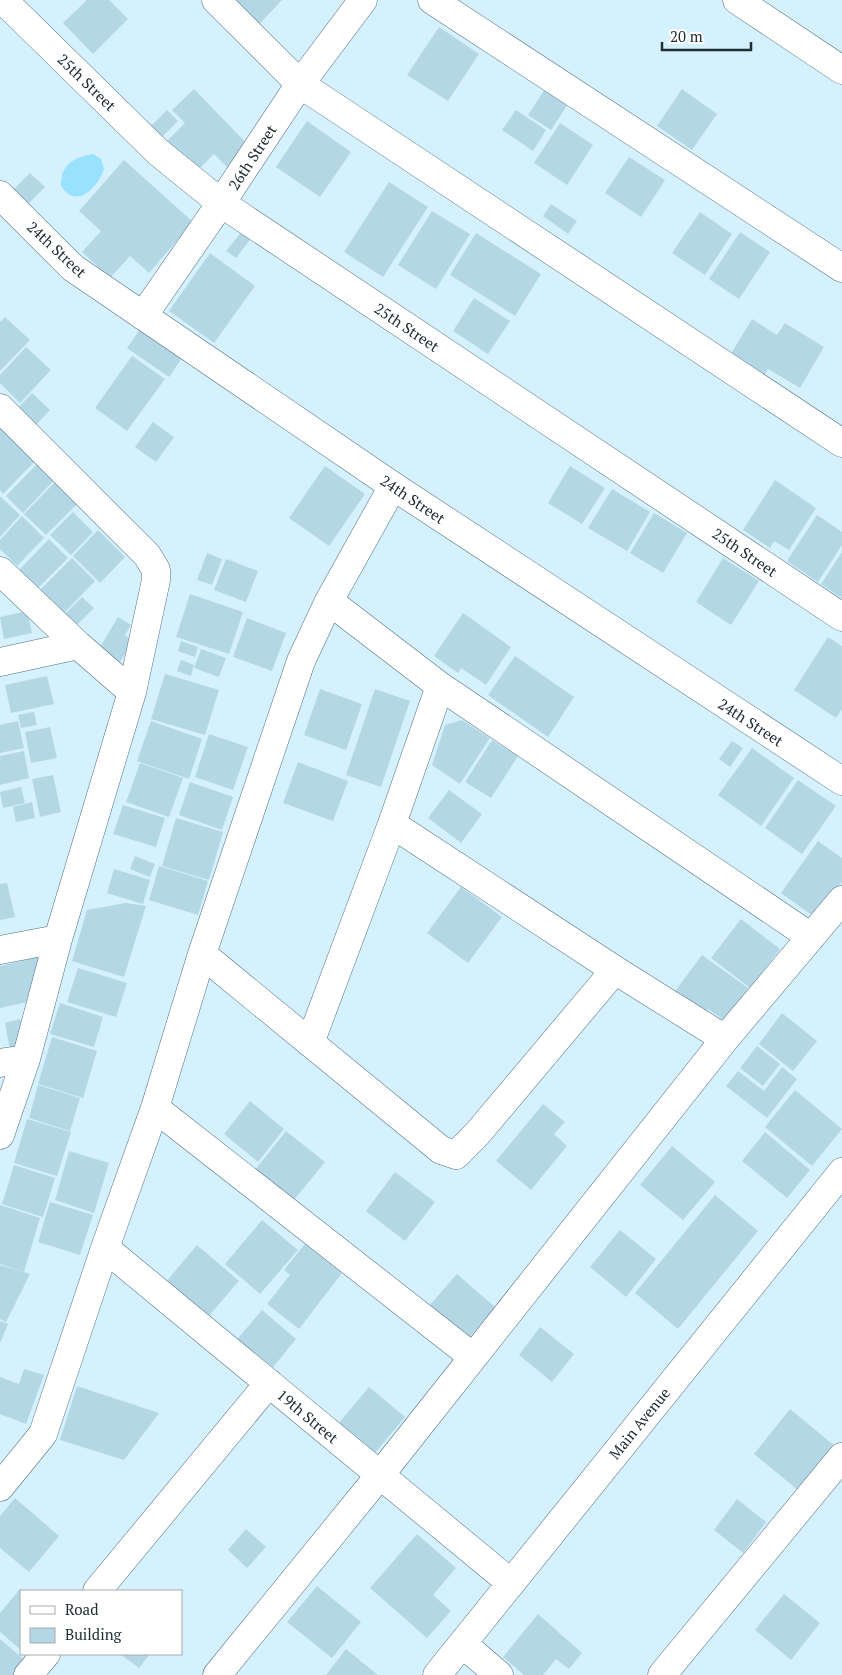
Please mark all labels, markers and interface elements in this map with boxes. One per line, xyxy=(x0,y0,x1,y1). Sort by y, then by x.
scale bar xyxy=(662,20,751,52)
text: 20 m xyxy=(670,26,703,46)
street label: 25th Street xyxy=(53,49,121,115)
street label: 26th Street xyxy=(223,120,281,193)
street label: 24th Street xyxy=(23,216,91,282)
street label: 25th Street xyxy=(371,298,444,356)
street label: 24th Street xyxy=(377,470,450,528)
street label: 25th Street xyxy=(709,523,782,581)
street label: 24th Street xyxy=(715,693,788,751)
street label: Main Avenue xyxy=(604,1383,674,1463)
street label: 19th Street xyxy=(273,1385,343,1448)
legend xyxy=(20,1590,182,1655)
text: Road xyxy=(65,1599,98,1619)
text: Building xyxy=(65,1624,123,1644)

